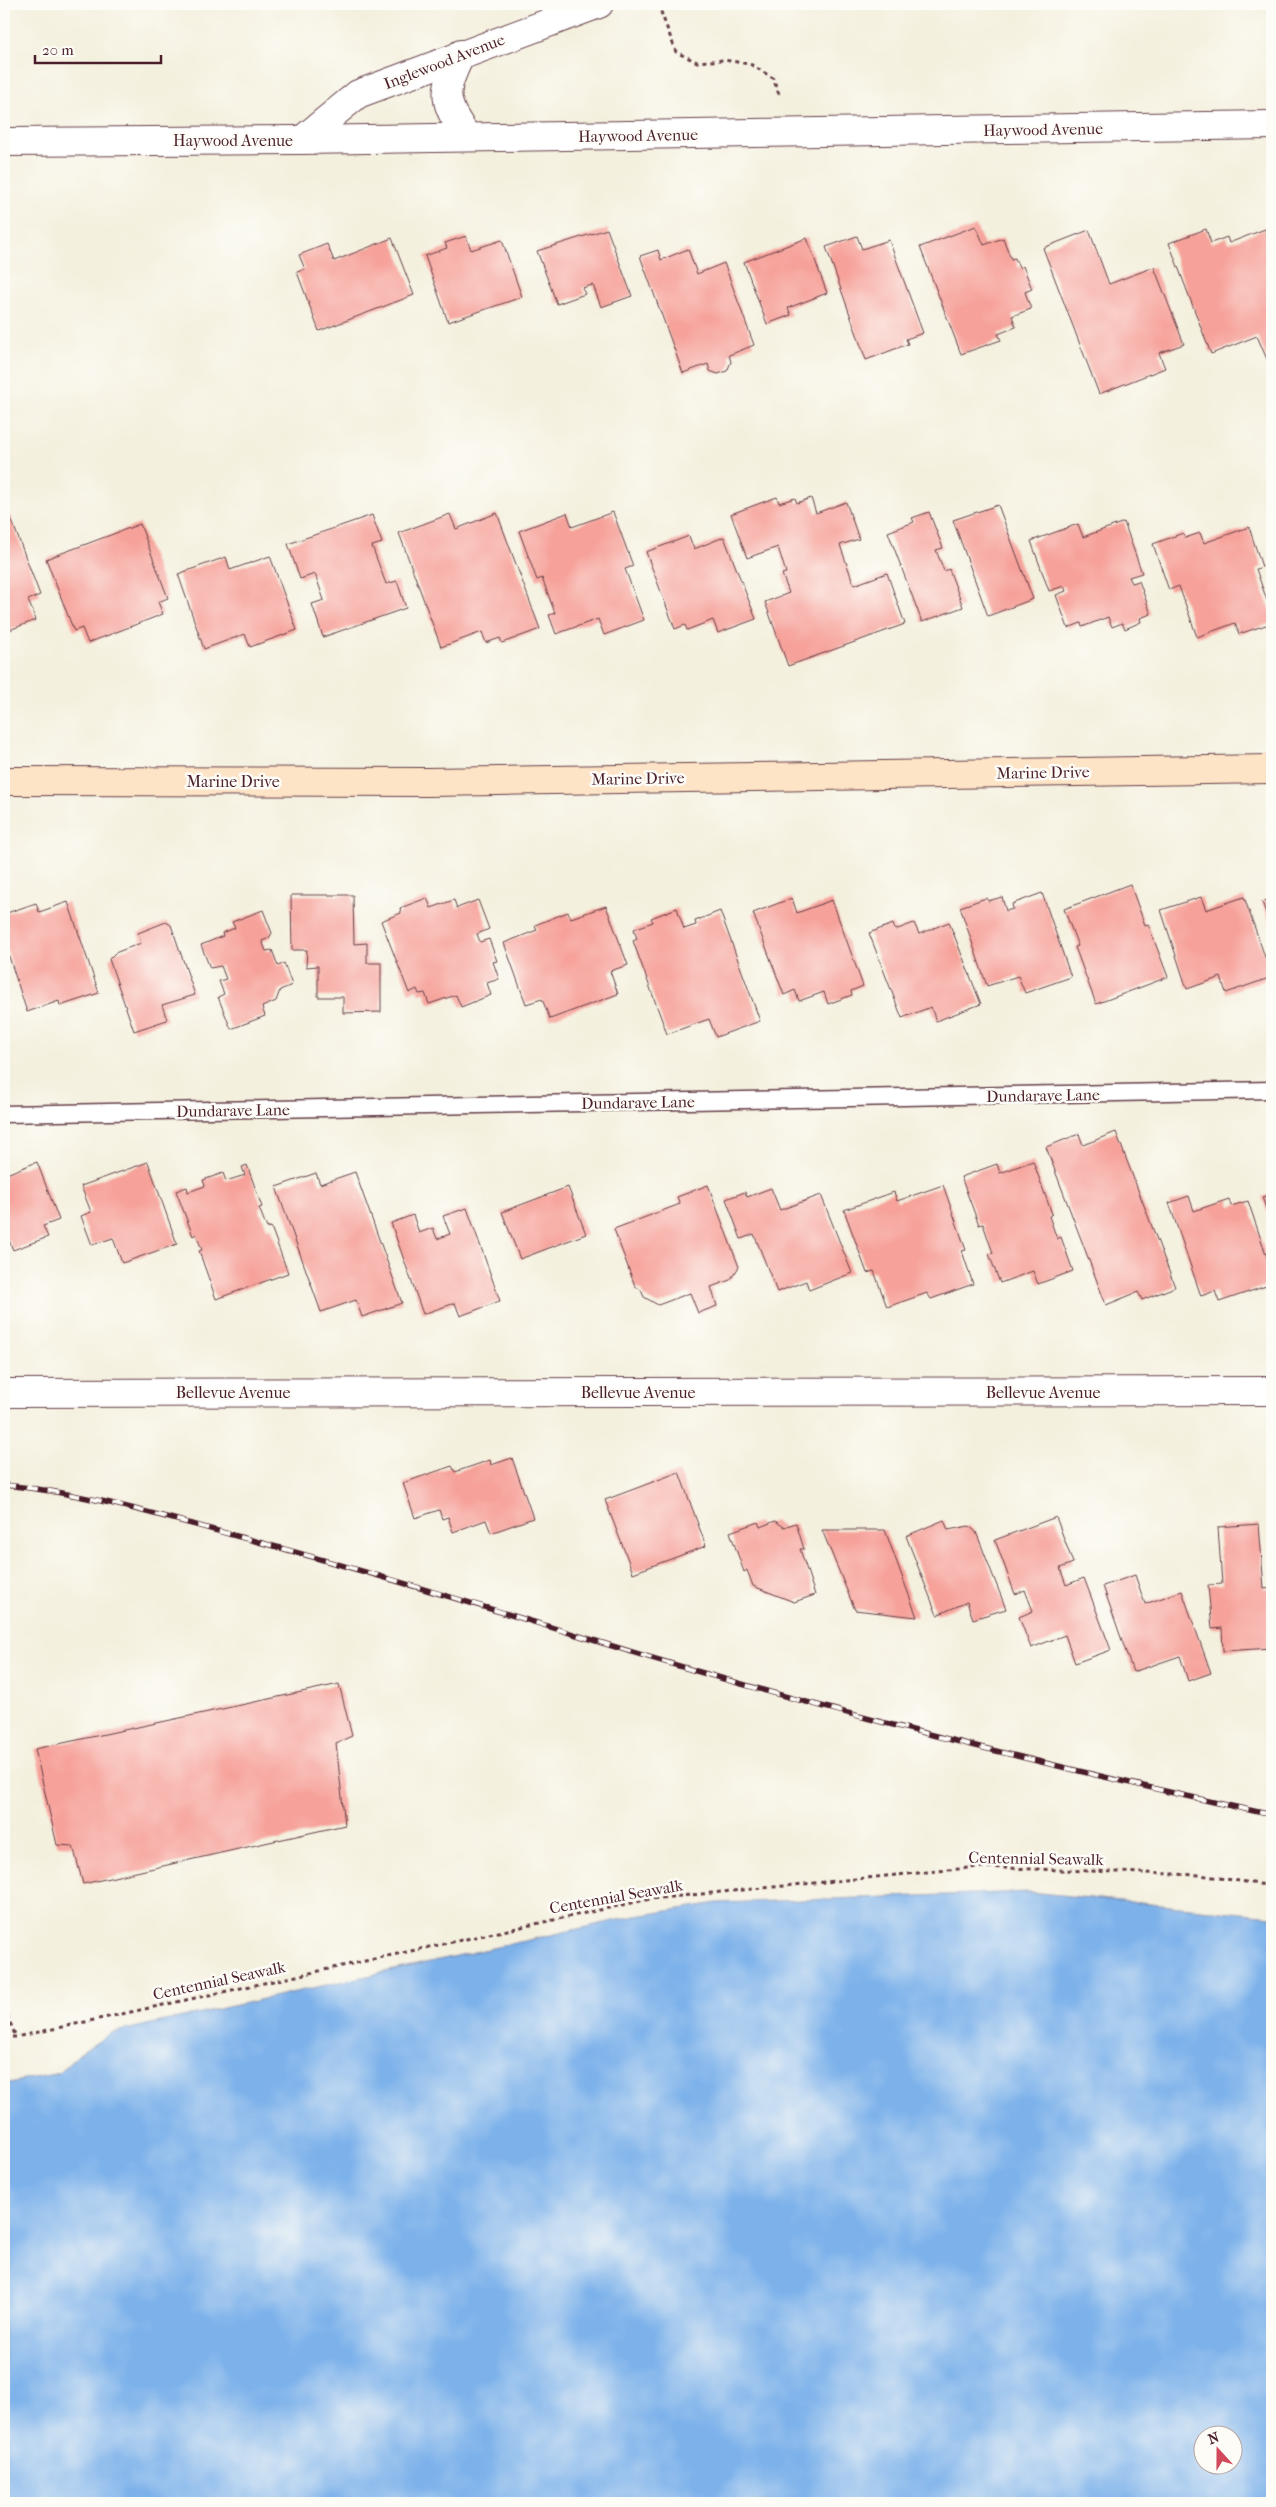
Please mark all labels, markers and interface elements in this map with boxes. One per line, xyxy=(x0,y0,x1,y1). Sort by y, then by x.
street label: Inglewood Avenue xyxy=(381,30,507,93)
scale bar xyxy=(35,32,161,64)
text: 20 m xyxy=(42,41,74,59)
street label: Haywood Avenue xyxy=(983,119,1103,140)
street label: Haywood Avenue xyxy=(578,125,698,146)
street label: Haywood Avenue xyxy=(173,131,293,150)
street label: Marine Drive xyxy=(996,762,1090,783)
street label: Marine Drive xyxy=(591,768,685,789)
street label: Marine Drive xyxy=(186,772,280,791)
street label: Dundarave Lane xyxy=(986,1085,1100,1106)
street label: Dundarave Lane xyxy=(581,1092,695,1113)
street label: Dundarave Lane xyxy=(176,1100,290,1121)
street label: Bellevue Avenue xyxy=(176,1383,290,1402)
street label: Bellevue Avenue xyxy=(581,1383,695,1402)
street label: Bellevue Avenue xyxy=(986,1383,1100,1402)
street label: Centennial Seawalk xyxy=(968,1848,1104,1869)
street label: Centennial Seawalk xyxy=(548,1875,685,1918)
street label: Centennial Seawalk xyxy=(151,1957,288,2004)
north arrow xyxy=(1194,2424,1244,2474)
text: N xyxy=(1206,2428,1222,2448)

